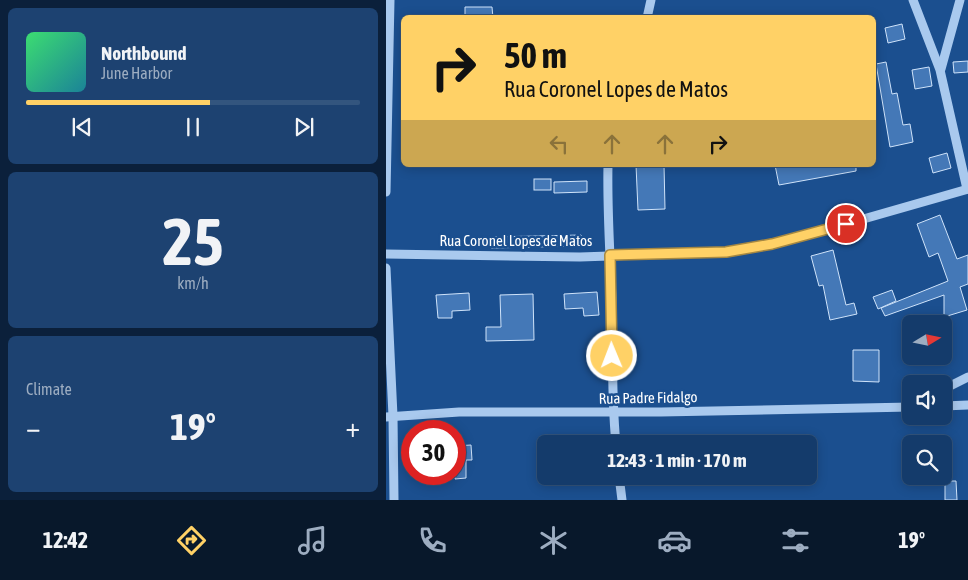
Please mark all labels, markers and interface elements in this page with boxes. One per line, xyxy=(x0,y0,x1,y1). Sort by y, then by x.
icon: right xyxy=(421,35,486,100)
text: 50 m xyxy=(504,35,567,75)
text: Northbound xyxy=(101,42,187,64)
text: June Harbor xyxy=(101,64,172,82)
text: Rua Coronel Lopes de Matos xyxy=(504,76,728,102)
icon: previous xyxy=(68,113,96,141)
icon: pause xyxy=(179,113,207,141)
icon: next xyxy=(290,113,318,141)
icon: left xyxy=(545,130,573,158)
icon: ahead xyxy=(598,130,626,158)
icon: ahead xyxy=(651,130,679,158)
icon: right xyxy=(704,130,732,158)
pin xyxy=(825,203,867,245)
text: 25 xyxy=(162,204,224,279)
icon: arrive xyxy=(832,210,860,238)
street label: Rua Coronel Lopes de Matos xyxy=(440,232,592,249)
text: km/h xyxy=(177,274,209,292)
north arrow xyxy=(902,315,952,365)
map controls xyxy=(902,315,952,485)
position arrow xyxy=(585,329,637,381)
button: sound xyxy=(902,375,952,425)
text: Climate xyxy=(26,380,72,398)
street label: Rua Padre Fidalgo xyxy=(598,388,697,407)
text: 19° xyxy=(170,405,216,448)
text: − xyxy=(26,411,41,443)
text: + xyxy=(345,411,360,443)
speed limit sign: 30 xyxy=(401,420,466,485)
button: search xyxy=(902,435,952,485)
text: 12:43 · 1 min · 170 m xyxy=(607,449,747,471)
icon: directions xyxy=(174,523,209,558)
icon: music xyxy=(295,523,330,558)
icon: phone xyxy=(415,523,450,558)
icon: climate xyxy=(536,523,571,558)
icon: car xyxy=(657,523,692,558)
icon: filters xyxy=(778,523,813,558)
text: 12:42 xyxy=(43,527,88,553)
text: 19° xyxy=(898,527,925,553)

